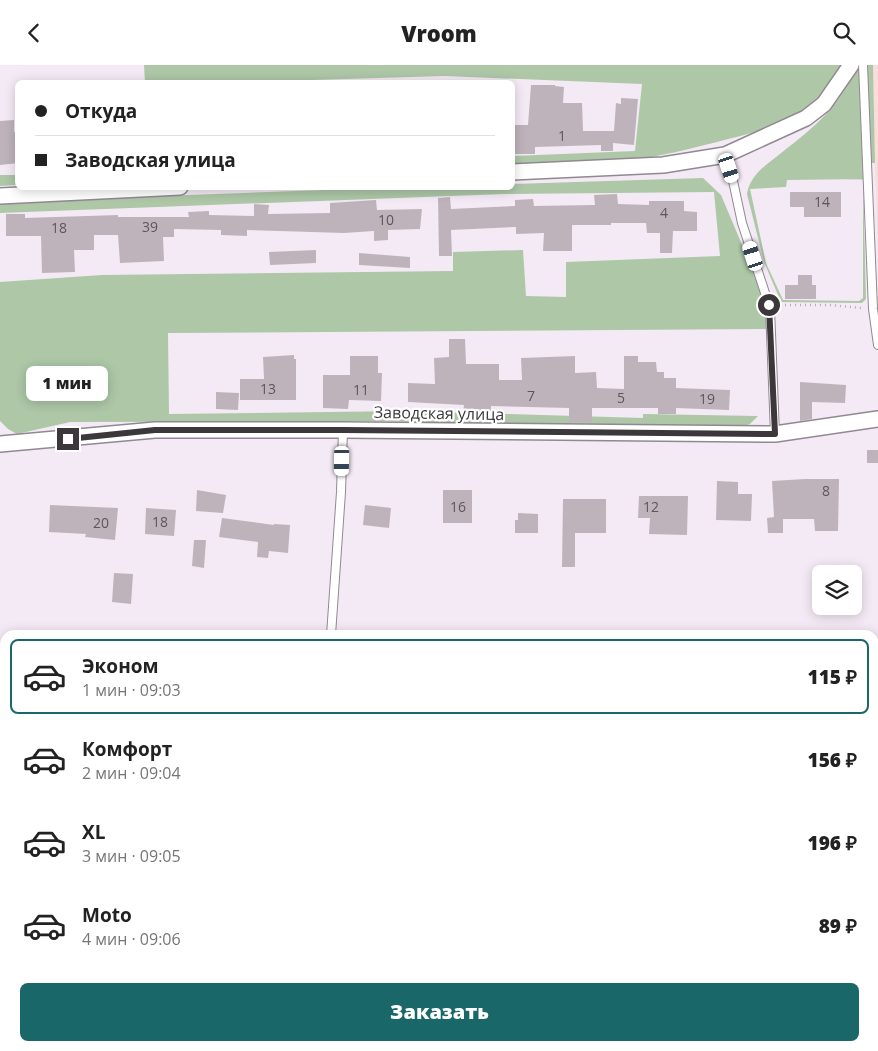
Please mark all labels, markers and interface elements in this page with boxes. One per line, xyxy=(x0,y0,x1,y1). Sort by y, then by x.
text: Vroom xyxy=(401,18,477,48)
icon: back xyxy=(20,19,48,47)
icon: search xyxy=(830,19,858,47)
text: Откуда xyxy=(65,98,137,124)
house number: 1 xyxy=(558,126,566,145)
text: Заводская улица xyxy=(65,147,236,173)
car xyxy=(717,151,740,185)
house number: 14 xyxy=(814,192,830,211)
house number: 4 xyxy=(660,203,668,222)
house number: 10 xyxy=(378,210,394,229)
house number: 39 xyxy=(142,217,158,236)
house number: 18 xyxy=(51,218,67,237)
car xyxy=(741,239,764,273)
route start xyxy=(758,294,780,316)
callout: 1 мин xyxy=(27,367,109,401)
text: 1 мин xyxy=(42,372,92,394)
house number: 13 xyxy=(260,379,276,398)
house number: 11 xyxy=(353,380,369,399)
house number: 7 xyxy=(527,386,535,405)
house number: 5 xyxy=(617,388,625,407)
house number: 19 xyxy=(699,389,715,408)
street label: Заводская улица xyxy=(374,401,504,425)
route end xyxy=(57,428,79,450)
car xyxy=(334,446,349,476)
house number: 8 xyxy=(822,481,830,500)
house number: 16 xyxy=(450,497,466,516)
house number: 12 xyxy=(643,497,659,516)
house number: 18 xyxy=(152,512,168,531)
house number: 20 xyxy=(93,513,109,532)
map controls xyxy=(812,565,862,615)
button: layers xyxy=(812,565,862,615)
text: Эконом xyxy=(82,653,159,679)
icon: car xyxy=(22,654,67,699)
text: 115 ₽ xyxy=(808,664,857,690)
text: 1 мин · 09:03 xyxy=(82,679,181,701)
text: Комфорт xyxy=(82,736,172,762)
icon: car xyxy=(22,737,67,782)
text: 156 ₽ xyxy=(808,747,857,773)
text: 2 мин · 09:04 xyxy=(82,762,181,784)
text: XL xyxy=(82,819,105,845)
icon: car xyxy=(22,820,67,865)
text: 196 ₽ xyxy=(808,830,857,856)
text: 3 мин · 09:05 xyxy=(82,845,181,867)
text: Moto xyxy=(82,902,132,928)
icon: car xyxy=(22,903,67,948)
text: 89 ₽ xyxy=(819,913,857,939)
text: 4 мин · 09:06 xyxy=(82,928,181,950)
button: Заказать xyxy=(20,983,859,1041)

